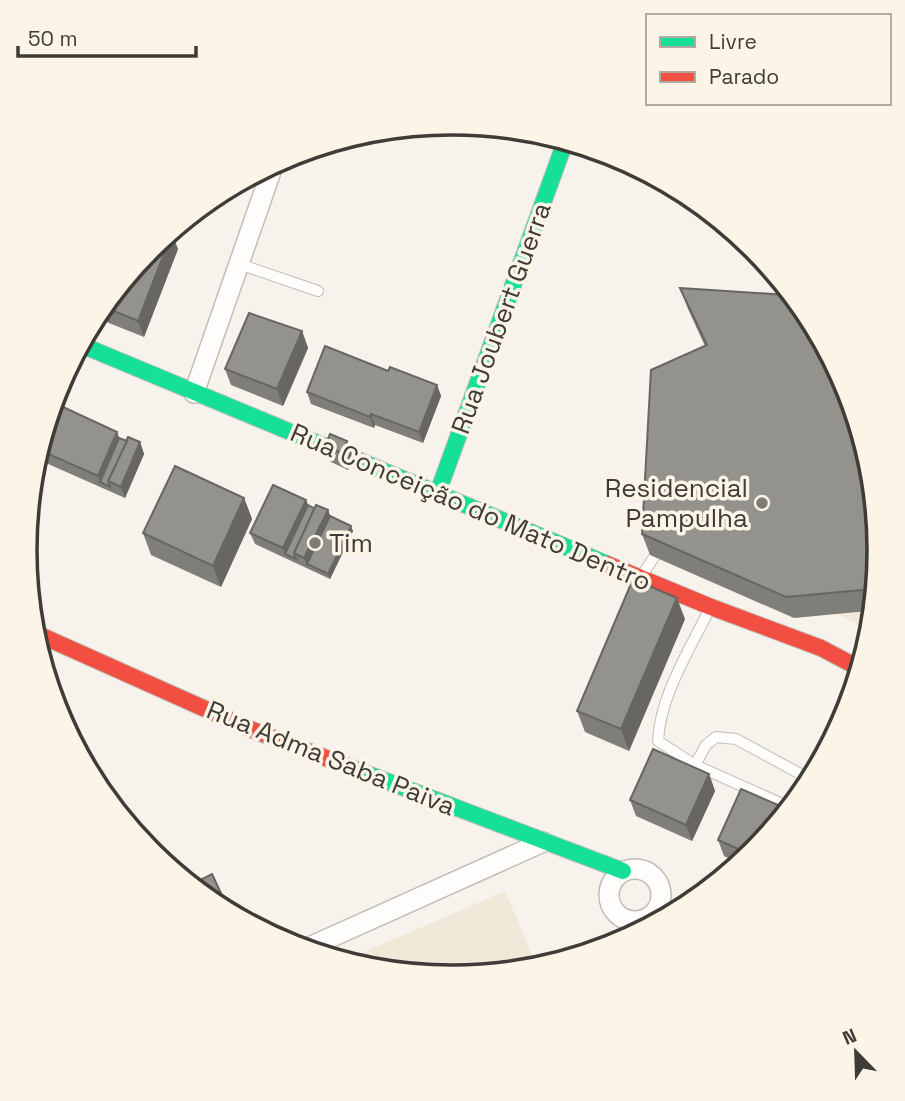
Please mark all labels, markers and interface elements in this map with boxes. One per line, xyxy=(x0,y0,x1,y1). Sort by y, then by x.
scale bar xyxy=(18,14,196,58)
legend xyxy=(646,14,891,105)
text: 50 m xyxy=(28,25,78,52)
text: Livre xyxy=(709,28,757,55)
text: Parado xyxy=(709,63,779,90)
street label: Rua Joubert Guerra xyxy=(443,198,559,438)
street label: Rua Conceição do Mato Dentro xyxy=(285,415,657,599)
place label: Residencial Pampulha xyxy=(605,471,748,535)
marker: Residencial Pampulha xyxy=(754,495,770,511)
place label: Tim xyxy=(329,526,373,560)
marker: Tim xyxy=(307,535,323,551)
street label: Rua Adma Saba Paiva xyxy=(202,693,460,823)
north arrow xyxy=(821,1017,891,1087)
text: N xyxy=(839,1023,860,1051)

